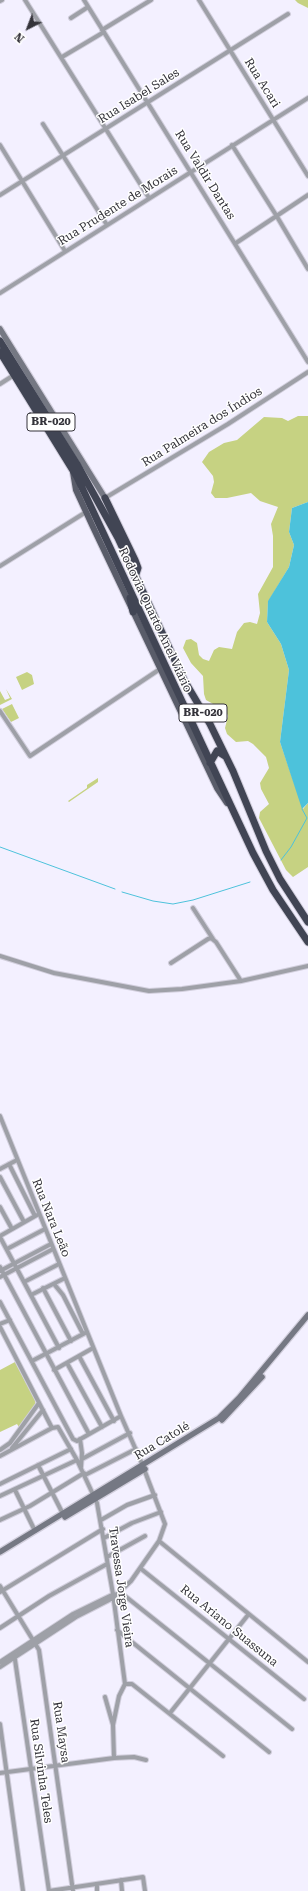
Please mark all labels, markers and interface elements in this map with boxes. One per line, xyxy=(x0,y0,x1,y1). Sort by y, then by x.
north arrow xyxy=(8,8,48,48)
text: N xyxy=(12,30,27,45)
street label: Rua Acari xyxy=(241,56,283,110)
street label: Rua Isabel Sales xyxy=(96,65,182,127)
street label: Rua Valdir Dantas xyxy=(172,128,238,222)
street label: Rua Prudente de Morais xyxy=(56,163,180,249)
street label: Rua Palmeira dos Índios xyxy=(139,384,265,470)
road number: BR-020 xyxy=(27,413,75,431)
street label: Rodovia Quarto Anel Viário xyxy=(115,545,195,695)
road number: BR-020 xyxy=(179,704,227,722)
street label: Rua Nara Leão xyxy=(29,1177,73,1259)
street label: Rua Catolé xyxy=(132,1419,192,1463)
street label: Travessa Jorge Vieira xyxy=(105,1526,137,1648)
street label: Rua Ariano Suassuna xyxy=(177,1582,281,1670)
street label: Rua Maysa xyxy=(50,1700,72,1764)
street label: Rua Silvinha Teles xyxy=(27,1718,55,1824)

